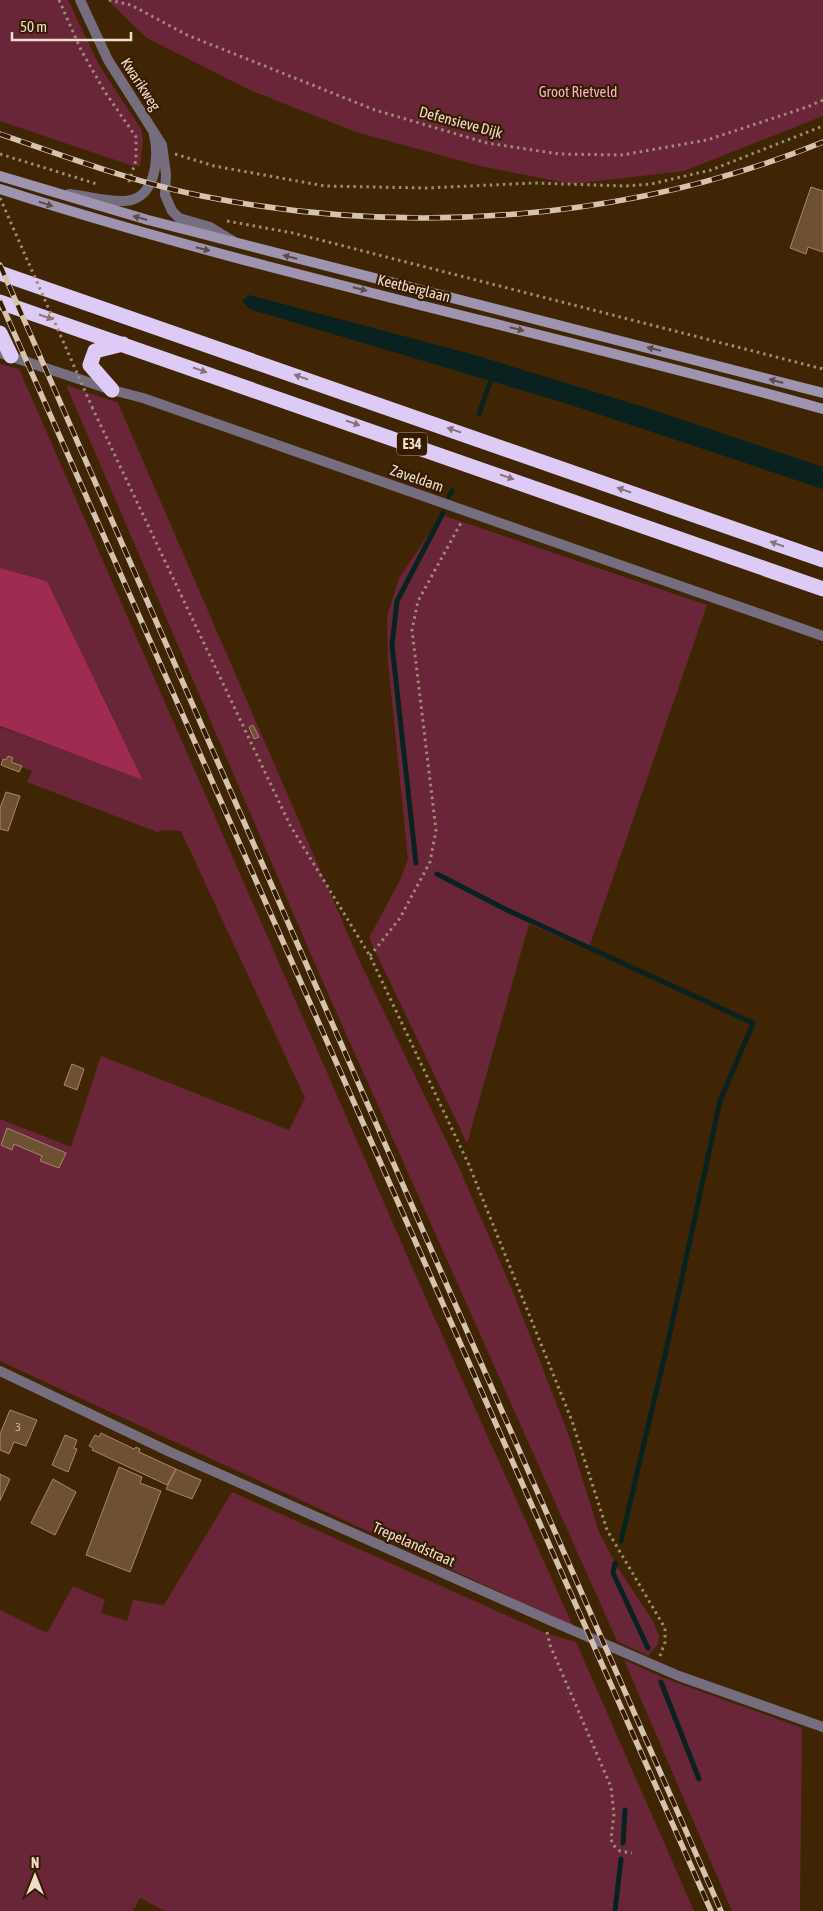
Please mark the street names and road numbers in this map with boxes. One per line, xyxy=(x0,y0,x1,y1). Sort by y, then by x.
street label: Kwarikweg xyxy=(118,55,165,114)
street label: Defensieve Dijk xyxy=(417,103,505,141)
street label: Keetberglaan xyxy=(376,271,452,305)
road number: E34 xyxy=(397,432,427,456)
street label: Zaveldam xyxy=(388,461,446,495)
street label: Trepelandstraat xyxy=(370,1518,458,1570)

